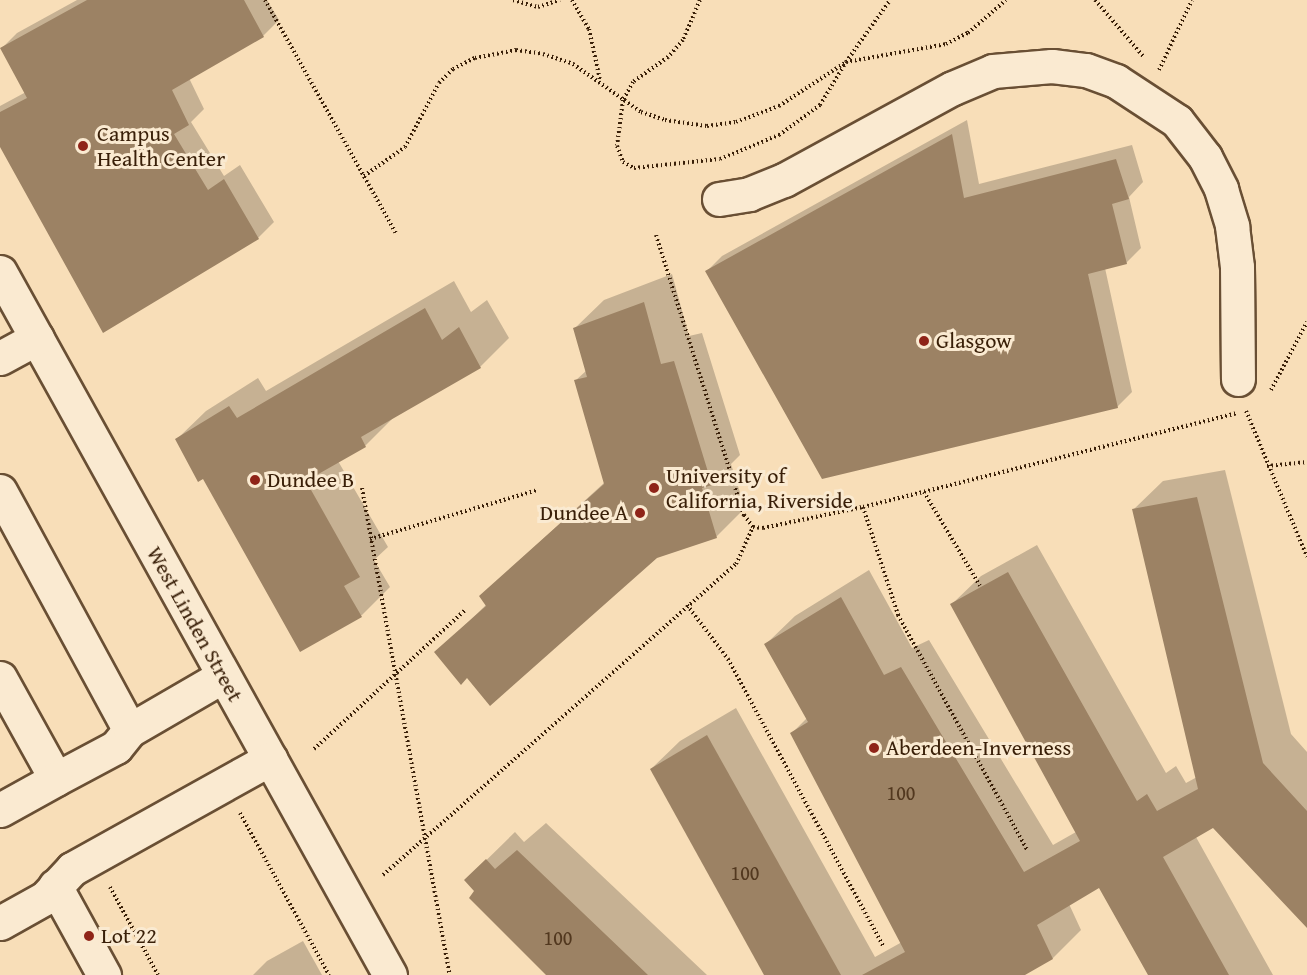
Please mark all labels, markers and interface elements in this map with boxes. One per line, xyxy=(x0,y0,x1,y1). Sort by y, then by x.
place label: Campus Health Center xyxy=(97,120,225,172)
marker: Campus Health Center xyxy=(74,137,92,155)
place label: Glasgow xyxy=(936,328,1012,354)
marker: Glasgow xyxy=(917,334,931,348)
place label: University of California, Riverside xyxy=(666,462,853,514)
place label: Dundee B xyxy=(267,467,354,493)
marker: Dundee B xyxy=(248,473,262,487)
marker: University of California, Riverside xyxy=(647,481,661,495)
place label: Dundee A xyxy=(540,500,628,526)
marker: Dundee A xyxy=(633,506,647,520)
street label: West Linden Street xyxy=(141,542,249,706)
place label: Aberdeen-Inverness xyxy=(886,735,1071,761)
marker: Aberdeen-Inverness xyxy=(867,741,881,755)
house number: 100 xyxy=(887,780,915,804)
house number: 100 xyxy=(731,860,759,884)
place label: Lot 22 xyxy=(101,923,157,949)
house number: 100 xyxy=(544,925,572,949)
marker: Lot 22 xyxy=(82,929,96,943)

